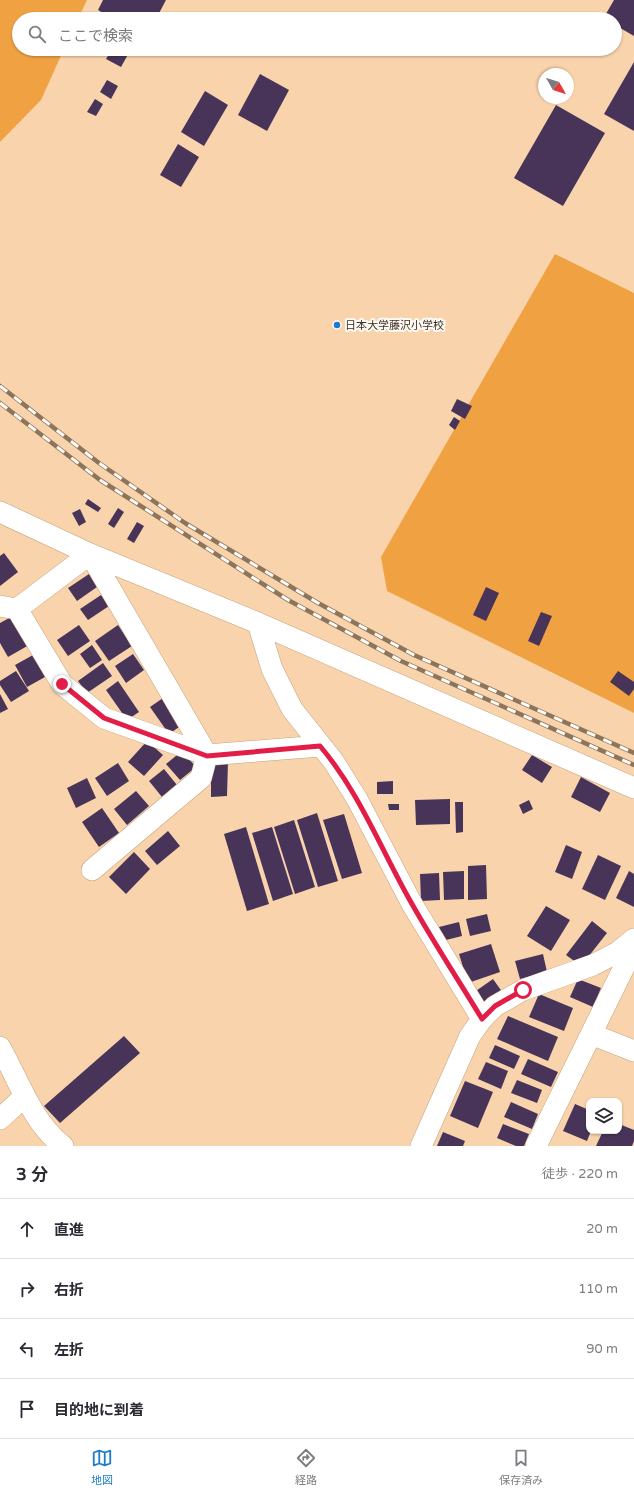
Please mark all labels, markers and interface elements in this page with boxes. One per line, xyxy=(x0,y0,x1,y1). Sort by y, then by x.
search box xyxy=(12,12,622,56)
icon: search xyxy=(26,23,48,45)
text: ここで検索 xyxy=(58,27,133,45)
north arrow xyxy=(538,68,574,104)
place label: 日本大学藤沢小学校 xyxy=(345,319,444,332)
marker: 日本大学藤沢小学校 xyxy=(332,320,342,330)
route end xyxy=(53,675,71,693)
route start xyxy=(514,981,532,999)
map controls xyxy=(586,1098,622,1134)
button: layers xyxy=(586,1098,622,1134)
text: 3 分 xyxy=(16,1164,48,1185)
text: 徒歩 · 220 m xyxy=(542,1166,618,1182)
icon: ahead xyxy=(16,1218,38,1240)
text: 直進 xyxy=(54,1221,84,1239)
text: 20 m xyxy=(586,1221,618,1237)
icon: right xyxy=(16,1278,38,1300)
text: 右折 xyxy=(54,1281,84,1299)
text: 110 m xyxy=(578,1281,618,1297)
icon: left xyxy=(16,1338,38,1360)
text: 左折 xyxy=(54,1341,84,1359)
text: 90 m xyxy=(586,1341,618,1357)
icon: arrive xyxy=(16,1398,38,1420)
text: 目的地に到着 xyxy=(54,1401,144,1419)
tab: 地図 xyxy=(91,1447,113,1487)
tab: 経路 xyxy=(295,1447,317,1487)
tab: 保存済み xyxy=(499,1447,543,1487)

